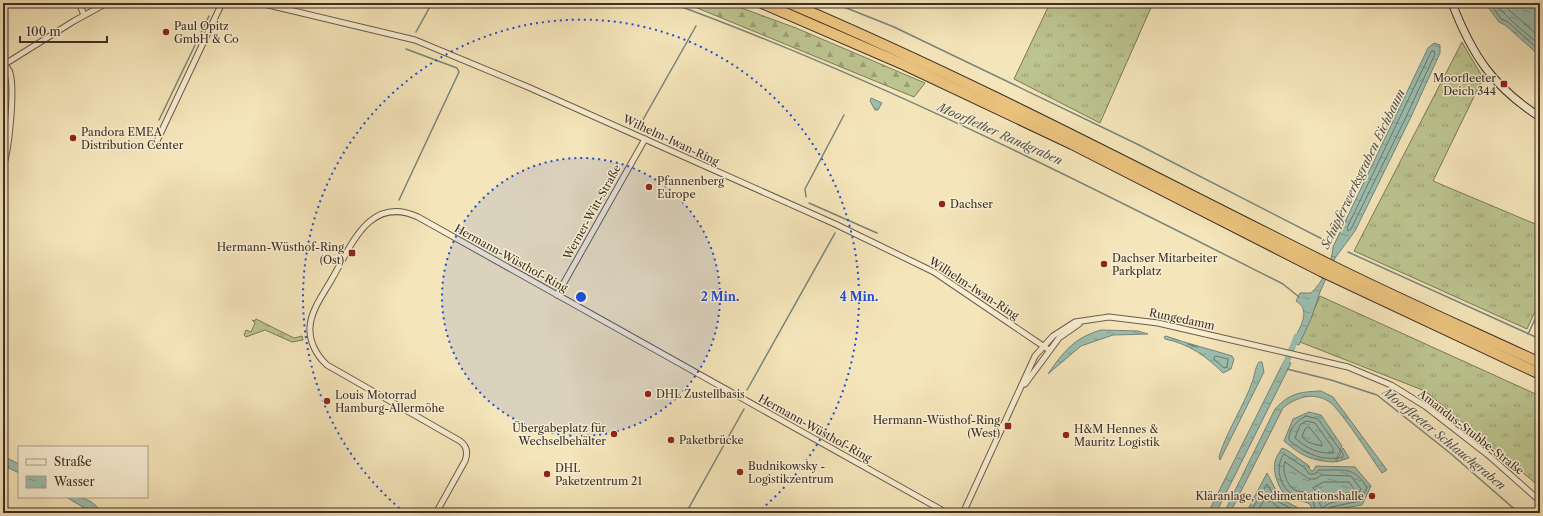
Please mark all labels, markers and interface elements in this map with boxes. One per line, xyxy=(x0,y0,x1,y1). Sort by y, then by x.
scale bar xyxy=(20,18,107,44)
place label: Paul Opitz GmbH & Co xyxy=(174,19,239,46)
text: 100 m xyxy=(26,24,61,39)
marker: Paul Opitz GmbH & Co xyxy=(161,27,171,37)
place label: Moorfleeter Deich 344 xyxy=(1433,71,1496,98)
marker: Moorfleeter Deich 344 xyxy=(1499,79,1509,89)
water label: Schüpferwerksgraben Eichbaum xyxy=(1317,86,1408,252)
water label: Moorflether Randgraben xyxy=(934,98,1065,168)
street label: Wilhelm-Iwan-Ring xyxy=(620,111,721,169)
place label: Pandora EMEA Distribution Center xyxy=(81,125,184,152)
marker: Pandora EMEA Distribution Center xyxy=(68,133,78,143)
street label: Werner-Witt-Straße xyxy=(560,162,624,263)
place label: Pfannenberg Europe xyxy=(657,174,724,201)
marker: Pfannenberg Europe xyxy=(644,182,654,192)
place label: Dachser xyxy=(950,197,993,211)
marker: Dachser xyxy=(937,199,947,209)
street label: Hermann-Wüsthof-Ring xyxy=(452,221,570,295)
place label: Hermann-Wüsthof-Ring (Ost) xyxy=(217,240,344,267)
marker: Hermann-Wüsthof-Ring (Ost) xyxy=(347,248,357,258)
place label: Dachser Mitarbeiter Parkplatz xyxy=(1112,251,1218,278)
street label: Wilhelm-Iwan-Ring xyxy=(926,253,1022,322)
marker: Dachser Mitarbeiter Parkplatz xyxy=(1099,259,1109,269)
text: 2 Min. xyxy=(701,289,739,304)
text: 4 Min. xyxy=(840,289,878,304)
centre of rings xyxy=(574,290,588,304)
street label: Rungedamm xyxy=(1148,305,1217,333)
water label: Moorfleeter Schlauchgraben xyxy=(1378,383,1509,493)
street label: Amandus-Stubbe-Straße xyxy=(1414,386,1527,478)
place label: DHL Zustellbasis xyxy=(656,387,745,401)
place label: Louis Motorrad Hamburg-Allermöhe xyxy=(335,388,444,415)
marker: DHL Zustellbasis xyxy=(643,389,653,399)
street label: Hermann-Wüsthof-Ring xyxy=(756,391,874,465)
marker: Louis Motorrad Hamburg-Allermöhe xyxy=(322,396,332,406)
place label: Hermann-Wüsthof-Ring (West) xyxy=(873,413,1000,440)
place label: Übergabeplatz für Wechselbehälter xyxy=(512,420,606,448)
marker: Hermann-Wüsthof-Ring (West) xyxy=(1003,421,1013,431)
place label: H&M Hennes & Mauritz Logistik xyxy=(1074,422,1160,449)
marker: Übergabeplatz für Wechselbehälter xyxy=(609,429,619,439)
marker: H&M Hennes & Mauritz Logistik xyxy=(1061,430,1071,440)
place label: Paketbrücke xyxy=(679,433,744,447)
marker: Paketbrücke xyxy=(666,435,676,445)
legend xyxy=(18,446,148,498)
text: Straße xyxy=(54,454,92,469)
place label: Budnikowsky - Logistikzentrum xyxy=(748,459,834,486)
place label: DHL Paketzentrum 21 xyxy=(555,461,642,488)
marker: Budnikowsky - Logistikzentrum xyxy=(735,467,745,477)
marker: DHL Paketzentrum 21 xyxy=(542,469,552,479)
text: Wasser xyxy=(53,474,95,489)
place label: Kläranlage, Sedimentationshalle xyxy=(1195,489,1364,503)
marker: Kläranlage, Sedimentationshalle xyxy=(1367,491,1377,501)

